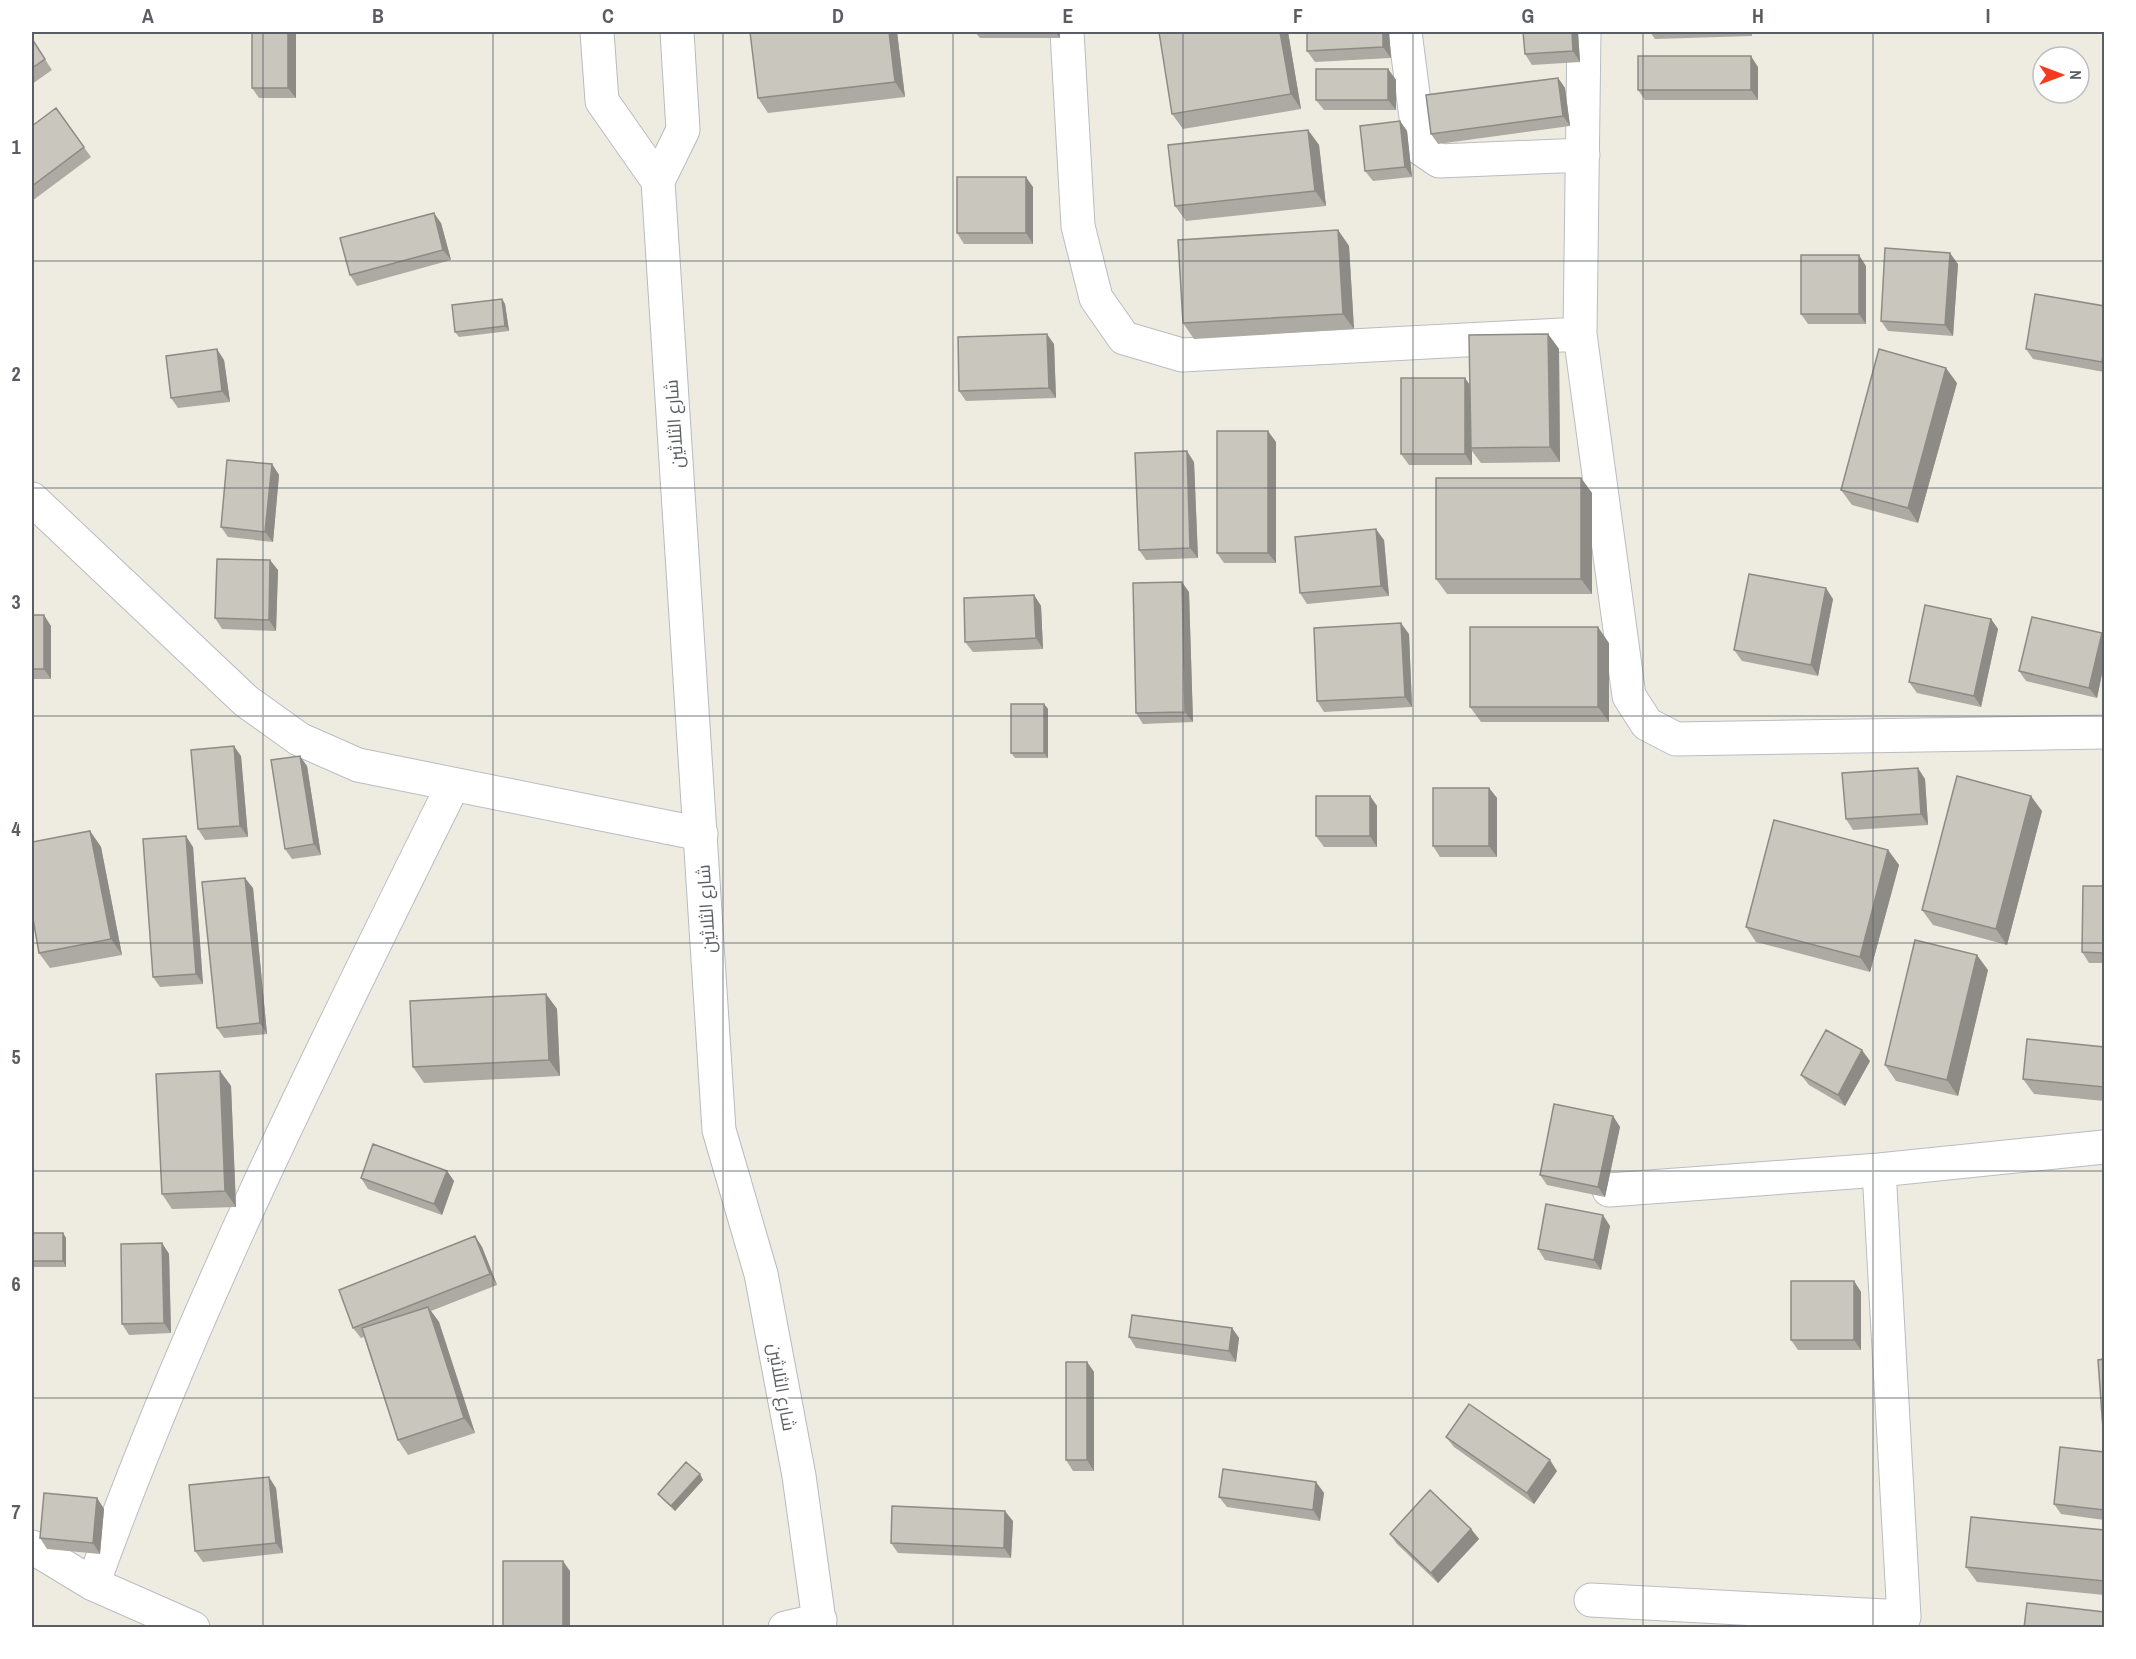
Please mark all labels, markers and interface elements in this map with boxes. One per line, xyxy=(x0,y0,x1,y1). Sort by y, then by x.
text: A xyxy=(142,2,154,29)
text: B xyxy=(372,2,384,29)
text: C xyxy=(602,2,614,29)
text: D xyxy=(832,2,844,29)
text: E xyxy=(1063,2,1074,29)
text: F xyxy=(1293,2,1303,29)
text: G xyxy=(1522,2,1534,29)
text: H xyxy=(1752,2,1764,29)
text: I xyxy=(1986,2,1990,29)
north arrow xyxy=(2031,45,2091,105)
text: N xyxy=(2065,70,2087,80)
text: 1 xyxy=(11,133,21,160)
text: 2 xyxy=(11,360,21,387)
street label: شارع الثلاثين xyxy=(658,379,690,469)
text: 3 xyxy=(11,588,21,615)
text: 4 xyxy=(11,815,21,842)
street label: شارع الثلاثين xyxy=(690,864,722,954)
text: 5 xyxy=(11,1043,21,1070)
text: 6 xyxy=(11,1270,21,1297)
street label: شارع الثلاثين xyxy=(762,1341,802,1433)
text: 7 xyxy=(11,1498,21,1525)

